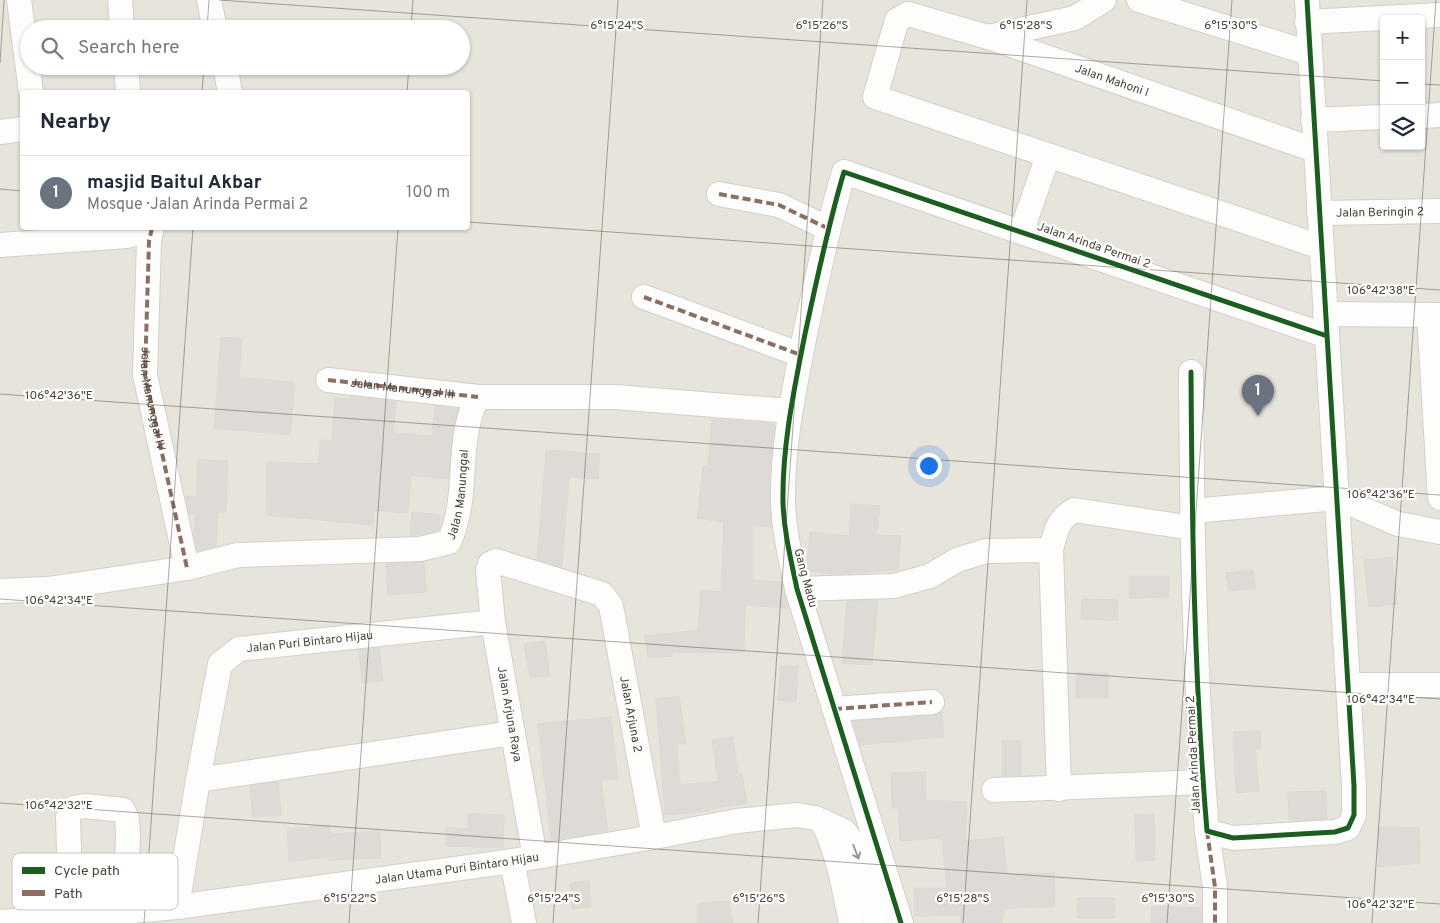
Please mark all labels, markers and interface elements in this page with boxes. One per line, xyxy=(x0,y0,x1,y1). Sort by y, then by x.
map controls xyxy=(1380,15,1425,150)
button: + xyxy=(1380,15,1425,60)
text: 6°15'24"S xyxy=(590,18,644,34)
text: 6°15'26"S xyxy=(795,18,849,34)
text: 6°15'28"S xyxy=(999,18,1053,34)
text: 6°15'30"S xyxy=(1204,18,1258,34)
search box xyxy=(20,20,470,75)
icon: search xyxy=(38,34,66,62)
text: Search here xyxy=(78,36,180,60)
button: − xyxy=(1380,60,1425,105)
street label: Jalan Mahoni I xyxy=(1073,61,1151,101)
button: layers xyxy=(1380,105,1425,150)
text: Nearby xyxy=(40,109,111,136)
text: masjid Baitul Akbar xyxy=(87,171,262,195)
text: 1 xyxy=(53,183,59,203)
text: 100 m xyxy=(406,183,450,203)
text: Mosque · Jalan Arinda Permai 2 xyxy=(87,195,308,215)
street label: Jalan Beringin 2 xyxy=(1336,204,1424,222)
street label: Jalan Arinda Permai 2 xyxy=(1035,219,1152,273)
text: 106°42'38"E xyxy=(1347,283,1415,299)
street label: Jalan Manunggal IV xyxy=(136,347,168,453)
pin: 1 xyxy=(1242,375,1274,416)
street label: Jalan Manunggal III xyxy=(350,376,455,403)
text: 106°42'36"E xyxy=(25,388,93,404)
street label: Jalan Manunggal xyxy=(444,449,473,542)
your location xyxy=(916,453,942,479)
text: 106°42'36"E xyxy=(1347,487,1415,503)
street label: Gang Madu xyxy=(789,547,821,610)
text: 106°42'34"E xyxy=(25,593,93,609)
street label: Jalan Puri Bintaro Hijau xyxy=(246,628,374,657)
street label: Jalan Arjuna Raya xyxy=(493,665,525,763)
street label: Jalan Arjuna 2 xyxy=(615,675,645,754)
text: 106°42'34"E xyxy=(1347,692,1415,708)
street label: Jalan Arinda Permai 2 xyxy=(1183,695,1205,815)
text: 106°42'32"E xyxy=(25,798,93,814)
one-way arrow xyxy=(852,844,862,859)
street label: Jalan Utama Puri Bintaro Hijau xyxy=(374,850,540,889)
legend xyxy=(12,853,178,910)
text: Cycle path xyxy=(54,863,120,880)
text: Path xyxy=(54,886,83,903)
text: 6°15'22"S xyxy=(323,891,377,907)
text: 6°15'24"S xyxy=(527,891,581,907)
text: 6°15'26"S xyxy=(732,891,786,907)
text: 6°15'28"S xyxy=(936,891,990,907)
text: 6°15'30"S xyxy=(1141,891,1195,907)
text: 106°42'32"E xyxy=(1347,897,1415,913)

